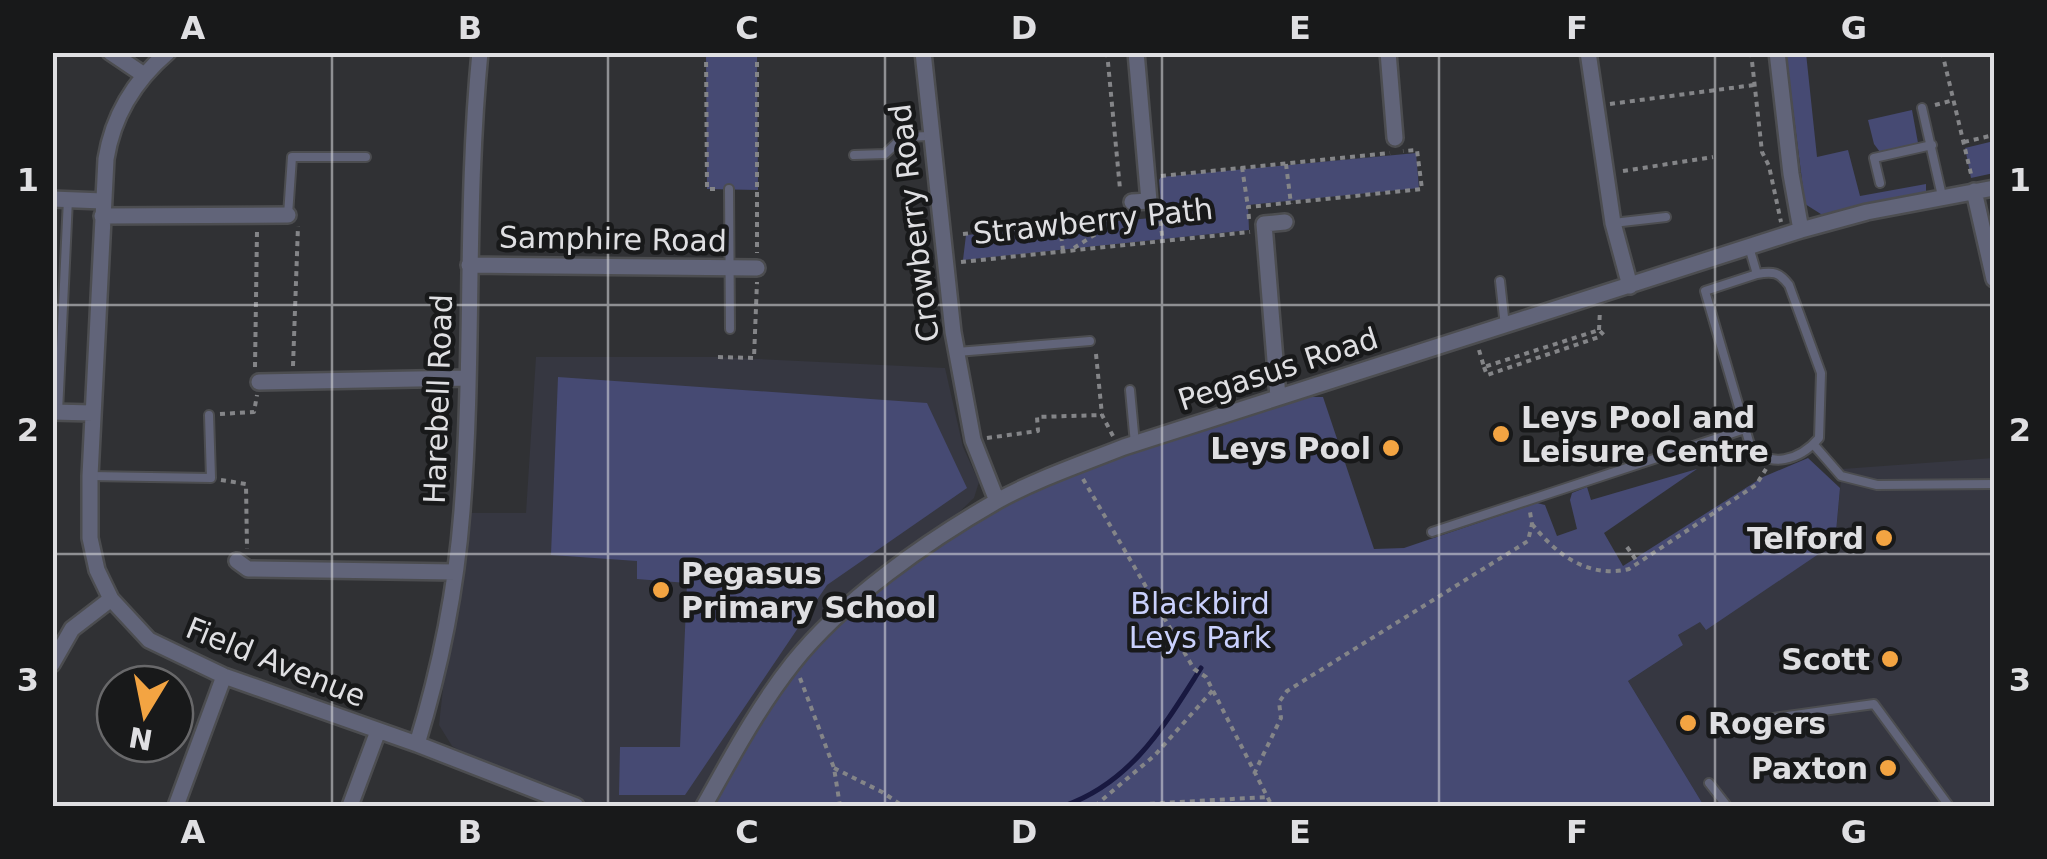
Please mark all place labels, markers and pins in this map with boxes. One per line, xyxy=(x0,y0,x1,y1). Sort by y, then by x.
place label: Leys Pool and Leisure Centre xyxy=(1521,400,1769,469)
marker: Leys Pool and Leisure Centre xyxy=(1490,423,1512,445)
place label: Leys Pool xyxy=(1210,431,1371,466)
marker: Leys Pool xyxy=(1380,437,1402,459)
place label: Telford xyxy=(1747,521,1864,556)
marker: Telford xyxy=(1873,527,1895,549)
place label: Pegasus Primary School xyxy=(681,556,937,625)
marker: Pegasus Primary School xyxy=(650,579,672,601)
place label: Scott xyxy=(1781,642,1870,677)
marker: Scott xyxy=(1879,648,1901,670)
place label: Rogers xyxy=(1708,706,1826,741)
marker: Rogers xyxy=(1677,712,1699,734)
place label: Paxton xyxy=(1751,751,1868,786)
marker: Paxton xyxy=(1877,757,1899,779)

